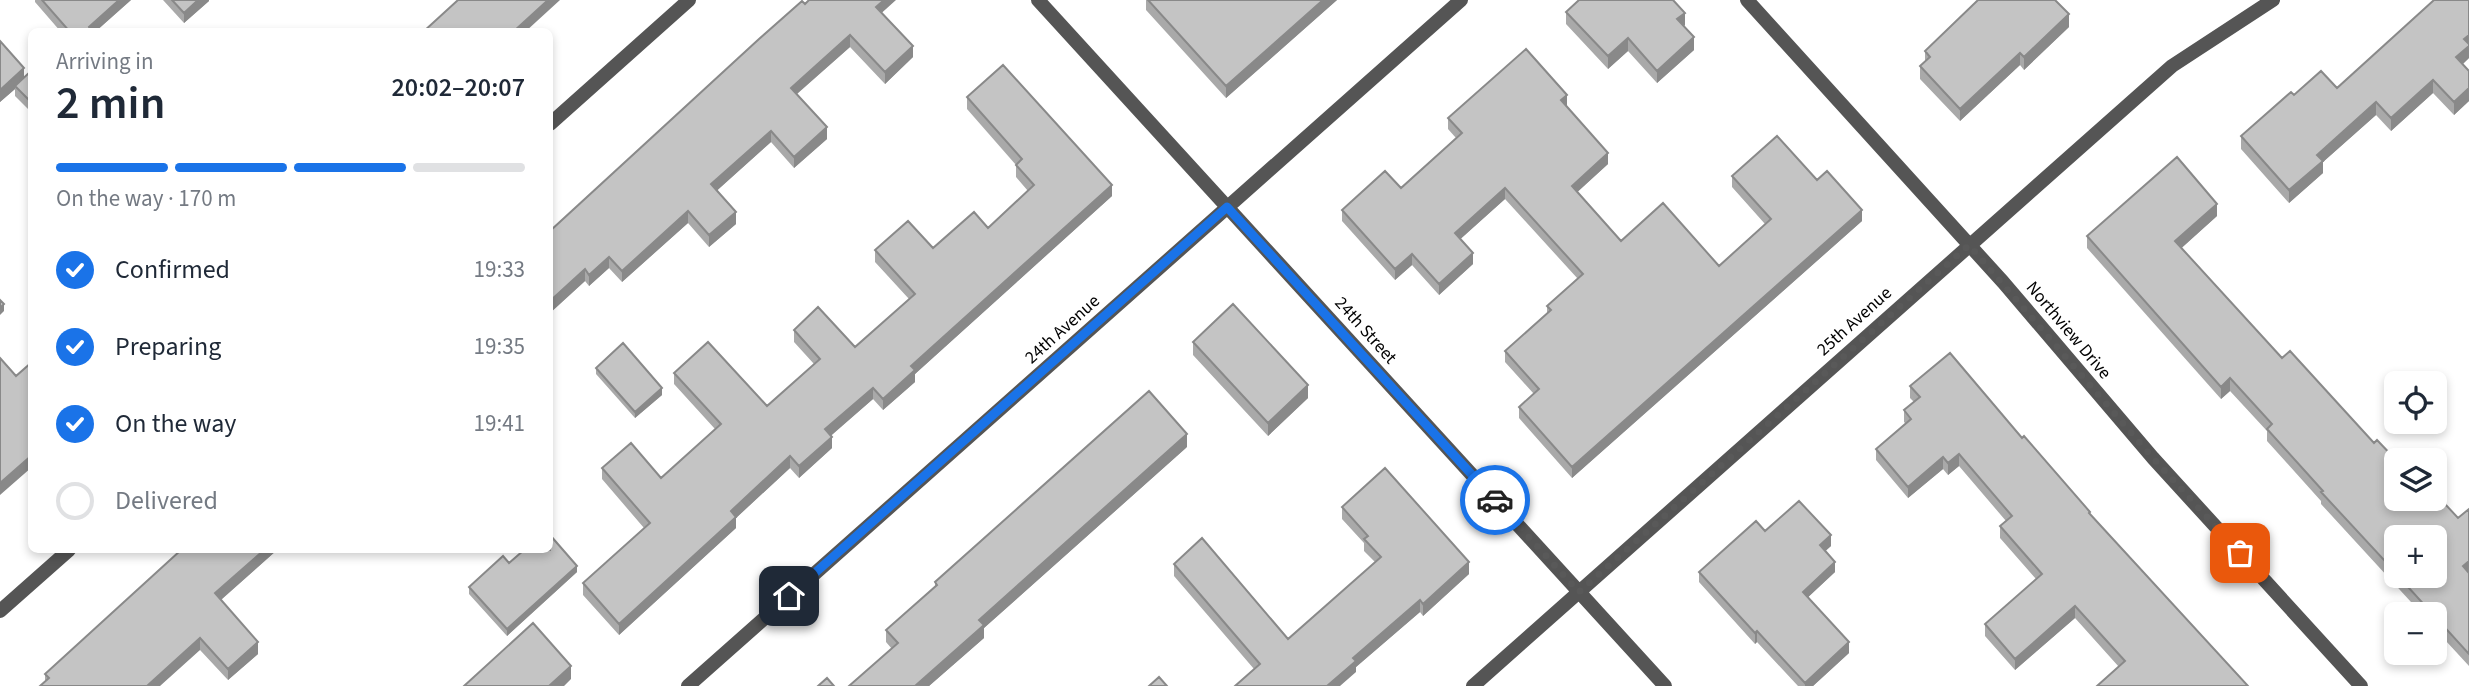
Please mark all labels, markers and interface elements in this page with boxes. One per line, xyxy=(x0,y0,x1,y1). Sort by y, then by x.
text: Arriving in xyxy=(56,45,154,78)
text: 20:02–20:07 xyxy=(392,69,525,106)
text: 2 min xyxy=(56,71,165,136)
text: On the way · 170 m xyxy=(56,182,236,215)
icon: check xyxy=(56,251,94,289)
text: Confirmed xyxy=(115,251,230,288)
text: 19:33 xyxy=(474,253,525,286)
street label: Northview Drive xyxy=(2020,276,2117,385)
street label: 25th Avenue xyxy=(1811,281,1897,362)
street label: 24th Avenue xyxy=(1019,289,1105,370)
street label: 24th Street xyxy=(1329,291,1403,369)
icon: check xyxy=(56,328,94,366)
text: Preparing xyxy=(115,328,221,365)
text: 19:35 xyxy=(474,330,525,363)
map controls xyxy=(2384,371,2447,665)
button: locate xyxy=(2384,371,2447,434)
icon: check xyxy=(56,405,94,443)
text: On the way xyxy=(115,405,236,442)
text: 19:41 xyxy=(474,407,525,440)
button: layers xyxy=(2384,448,2447,511)
courier xyxy=(1460,465,1530,535)
icon: car xyxy=(1476,481,1514,519)
text: Delivered xyxy=(115,482,218,519)
pin xyxy=(2210,523,2270,583)
button: + xyxy=(2384,525,2447,588)
icon: bag xyxy=(2221,534,2259,572)
pin xyxy=(759,566,819,626)
icon: home xyxy=(770,577,808,615)
button: − xyxy=(2384,602,2447,665)

